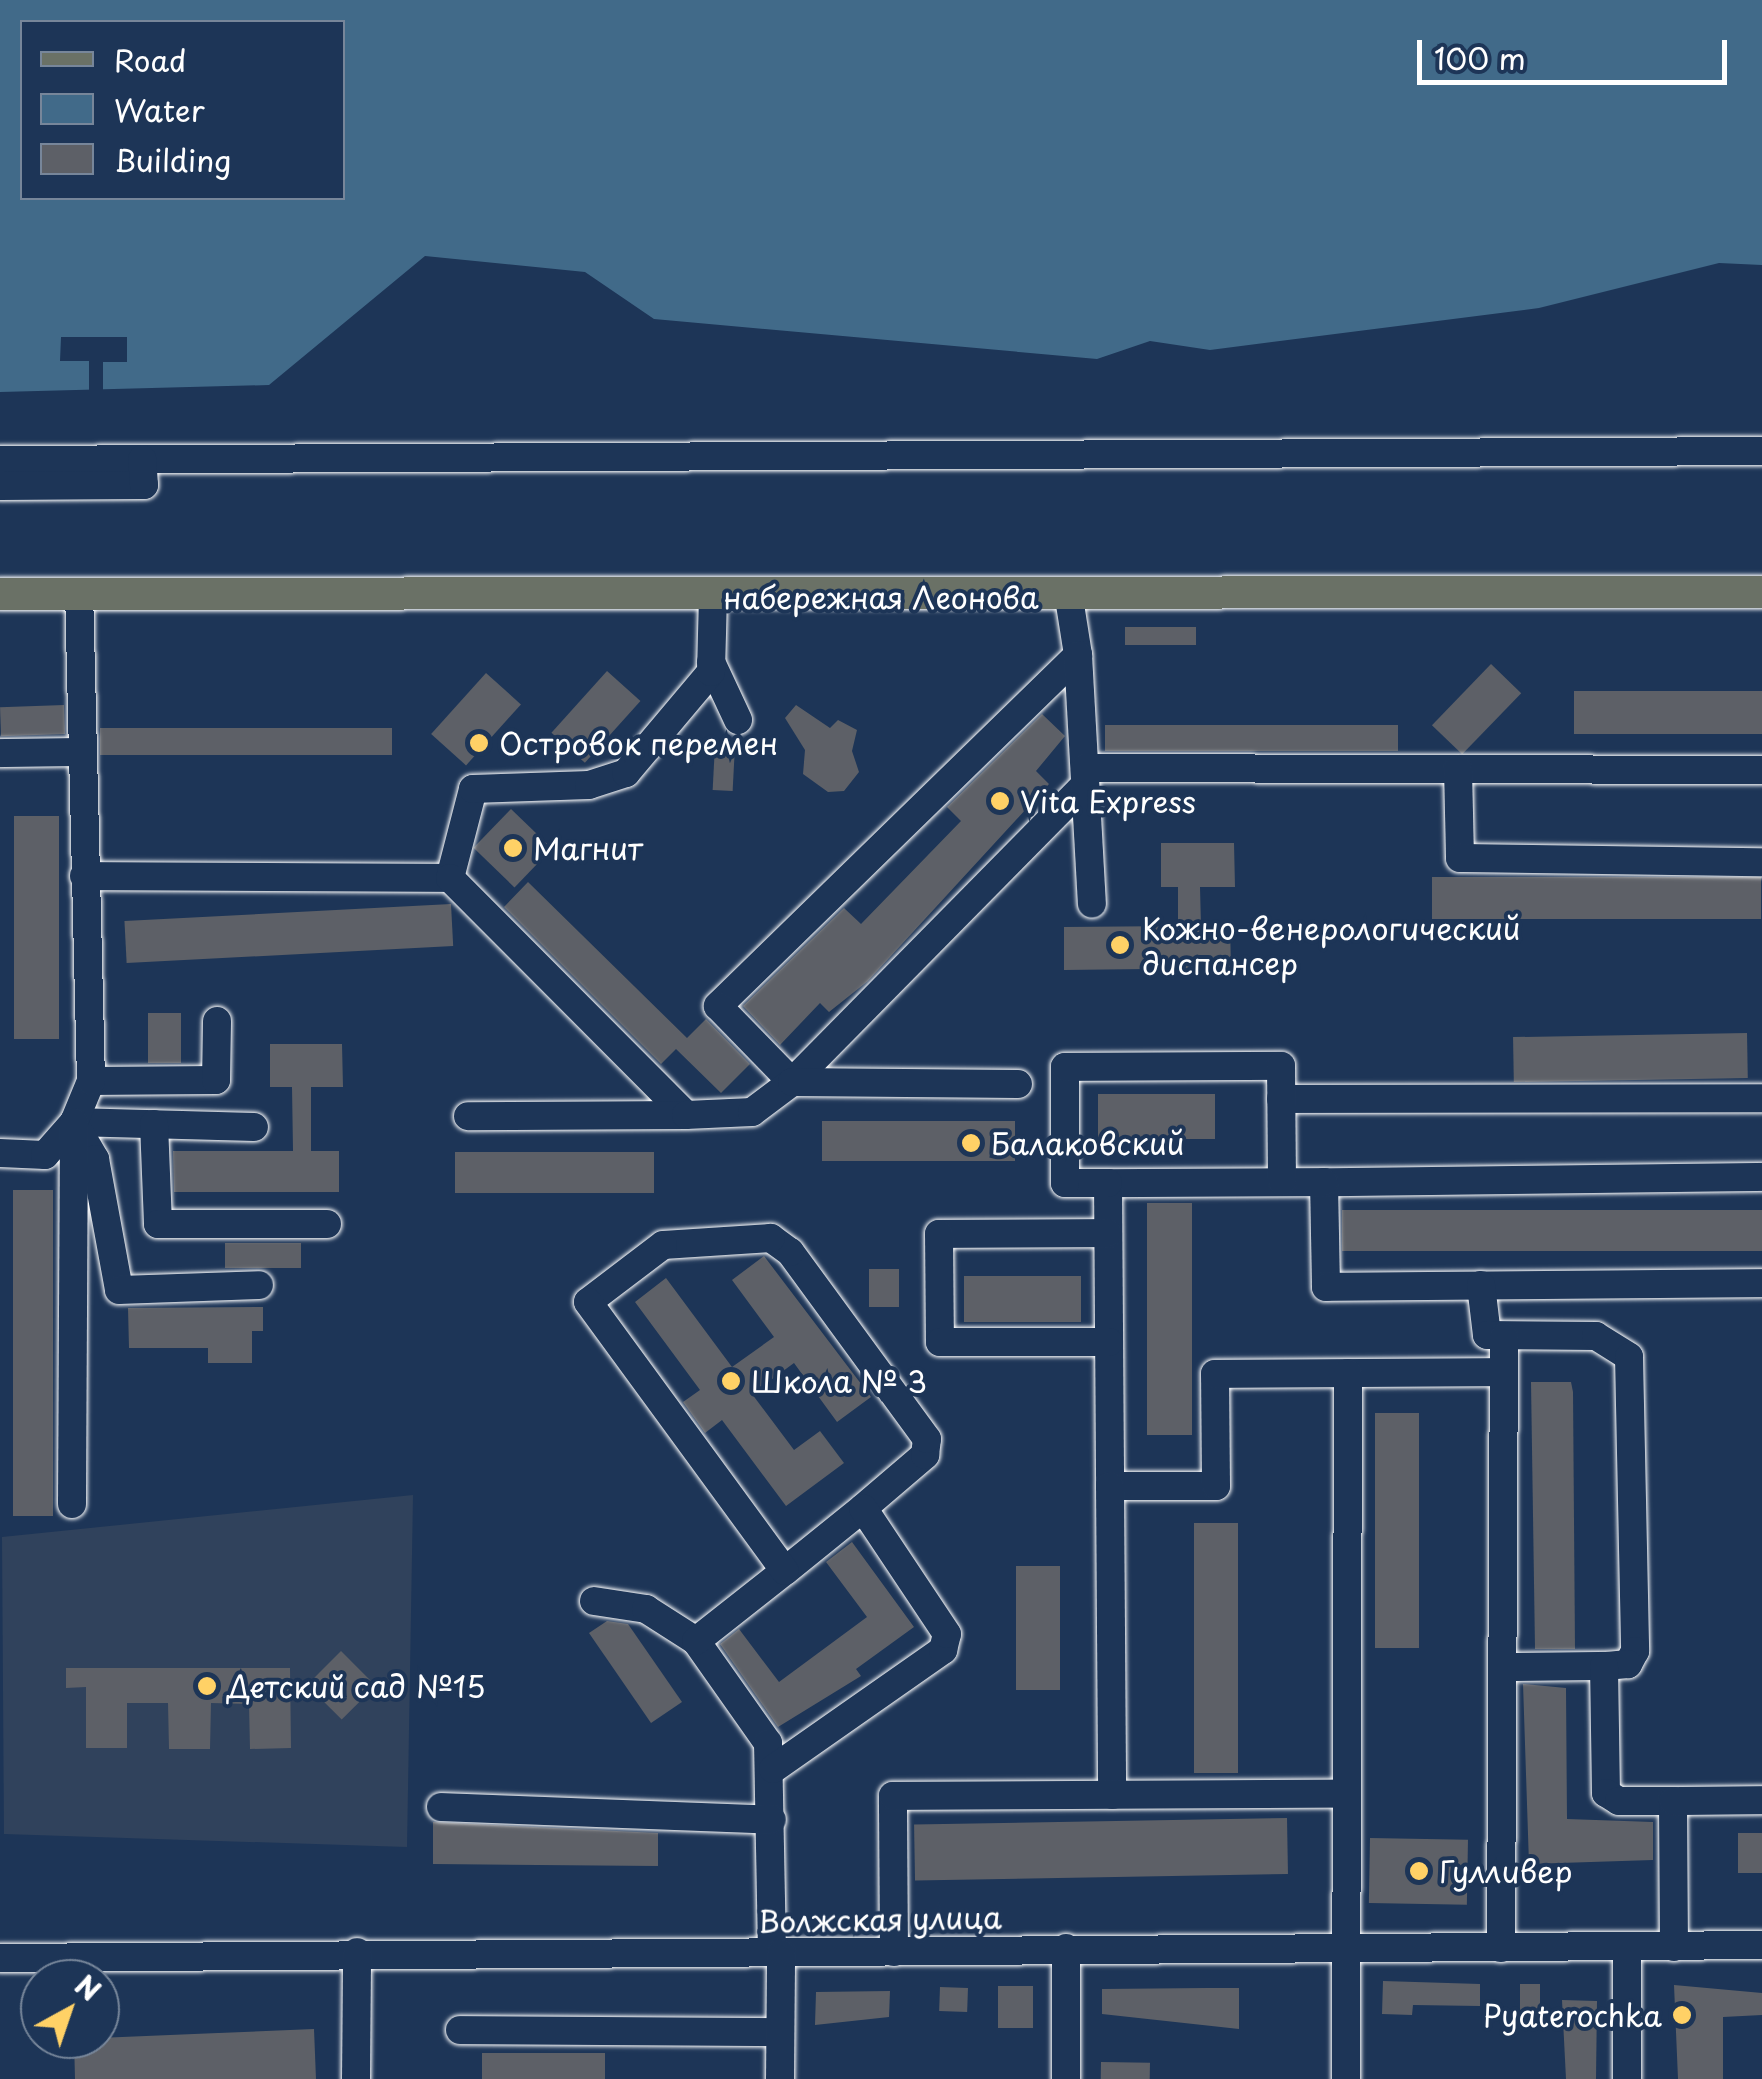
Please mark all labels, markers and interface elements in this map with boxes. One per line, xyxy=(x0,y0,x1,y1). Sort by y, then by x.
legend xyxy=(20,20,345,200)
scale bar xyxy=(1422,20,1732,82)
text: 100 m xyxy=(1434,35,1526,80)
text: Road xyxy=(114,37,187,82)
text: Water xyxy=(114,87,205,132)
text: Building xyxy=(114,137,231,182)
street label: набережная Леонова xyxy=(723,579,1039,615)
place label: Островок перемен xyxy=(499,725,778,761)
marker: Островок перемен xyxy=(468,732,490,754)
place label: Vita Express xyxy=(1020,783,1199,819)
marker: Vita Express xyxy=(989,790,1011,812)
place label: Магнит xyxy=(533,830,643,866)
marker: Магнит xyxy=(502,837,524,859)
place label: Кожно-венерологический диспансер xyxy=(1142,910,1520,980)
marker: Кожно-венерологический диспансер xyxy=(1107,932,1133,958)
place label: Балаковский xyxy=(991,1125,1185,1161)
marker: Балаковский xyxy=(960,1132,982,1154)
place label: Школа № 3 xyxy=(751,1363,928,1399)
marker: Школа № 3 xyxy=(720,1370,742,1392)
place label: Детский сад №15 xyxy=(227,1668,488,1704)
marker: Детский сад №15 xyxy=(196,1675,218,1697)
place label: Гулливер xyxy=(1439,1853,1572,1889)
marker: Гулливер xyxy=(1408,1860,1430,1882)
street label: Волжская улица xyxy=(757,1899,1003,1939)
north arrow xyxy=(20,1959,120,2059)
text: N xyxy=(66,1964,111,2011)
place label: Pyaterochka xyxy=(1483,1997,1662,2033)
marker: Pyaterochka xyxy=(1671,2004,1693,2026)

